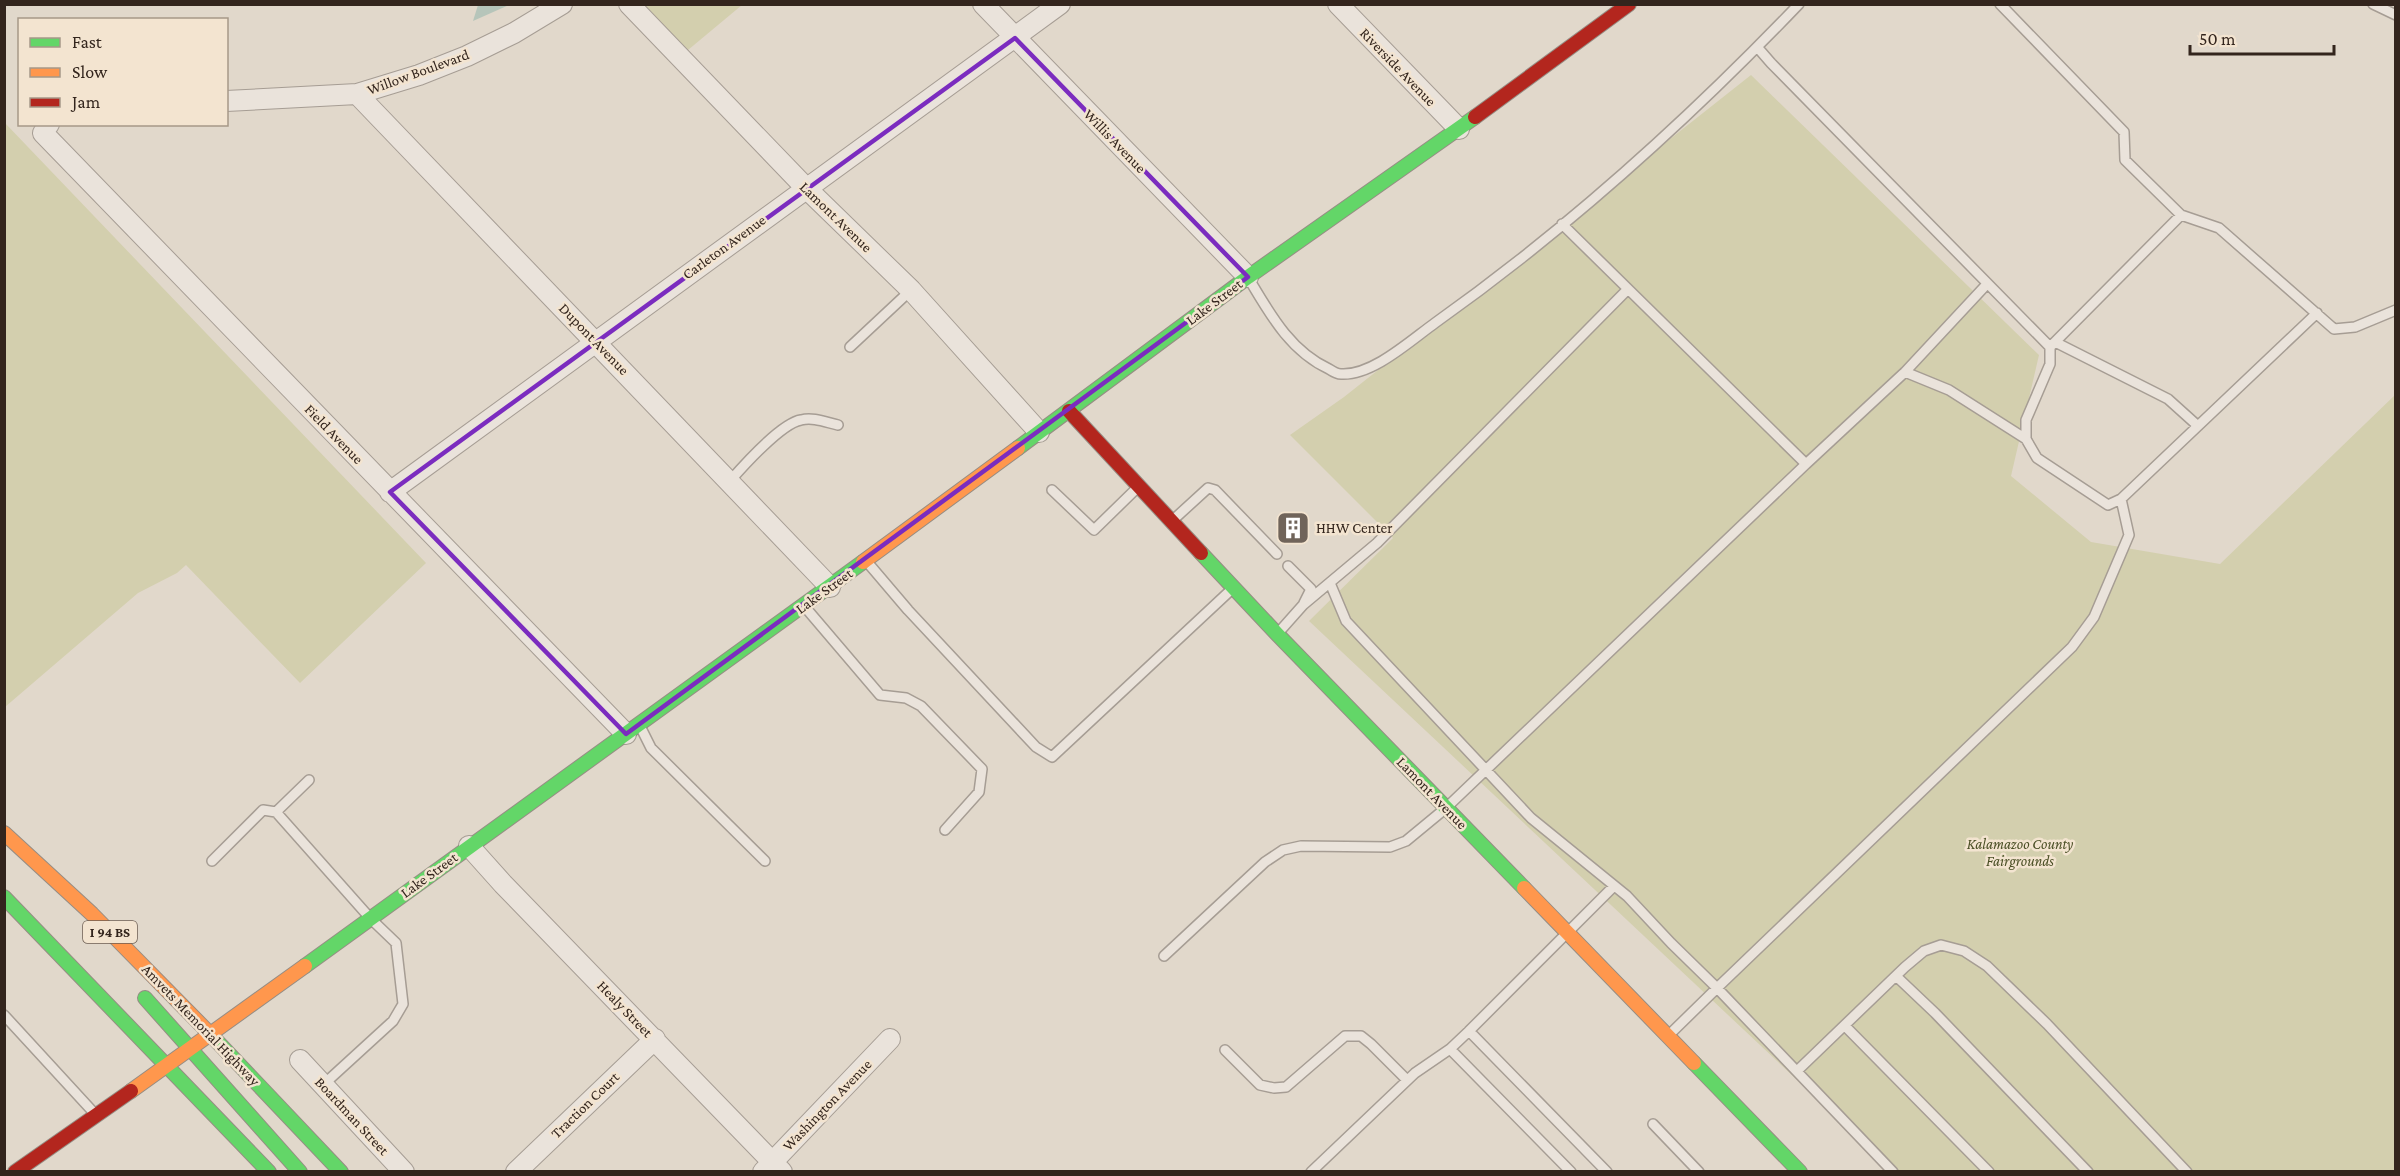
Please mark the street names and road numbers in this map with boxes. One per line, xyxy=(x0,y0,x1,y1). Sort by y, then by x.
street label: Riverside Avenue xyxy=(1357,25,1440,110)
street label: Willow Boulevard xyxy=(365,46,471,98)
street label: Willis Avenue xyxy=(1081,106,1150,176)
street label: Lamont Avenue xyxy=(797,179,876,256)
street label: Carleton Avenue xyxy=(679,211,769,283)
street label: Lake Street xyxy=(1183,275,1246,328)
street label: Dupont Avenue xyxy=(555,300,632,379)
street label: Field Avenue xyxy=(302,401,367,467)
street label: Lake Street xyxy=(793,565,856,617)
street label: Lamont Avenue xyxy=(1394,754,1471,833)
street label: Lake Street xyxy=(398,849,461,901)
road number: I 94 BS xyxy=(83,921,137,943)
street label: Amvets Memorial Highway xyxy=(138,961,263,1090)
street label: Healy Street xyxy=(593,977,657,1042)
street label: Washington Avenue xyxy=(779,1056,876,1155)
street label: Traction Court xyxy=(548,1068,623,1141)
street label: Boardman Street xyxy=(312,1074,393,1159)

